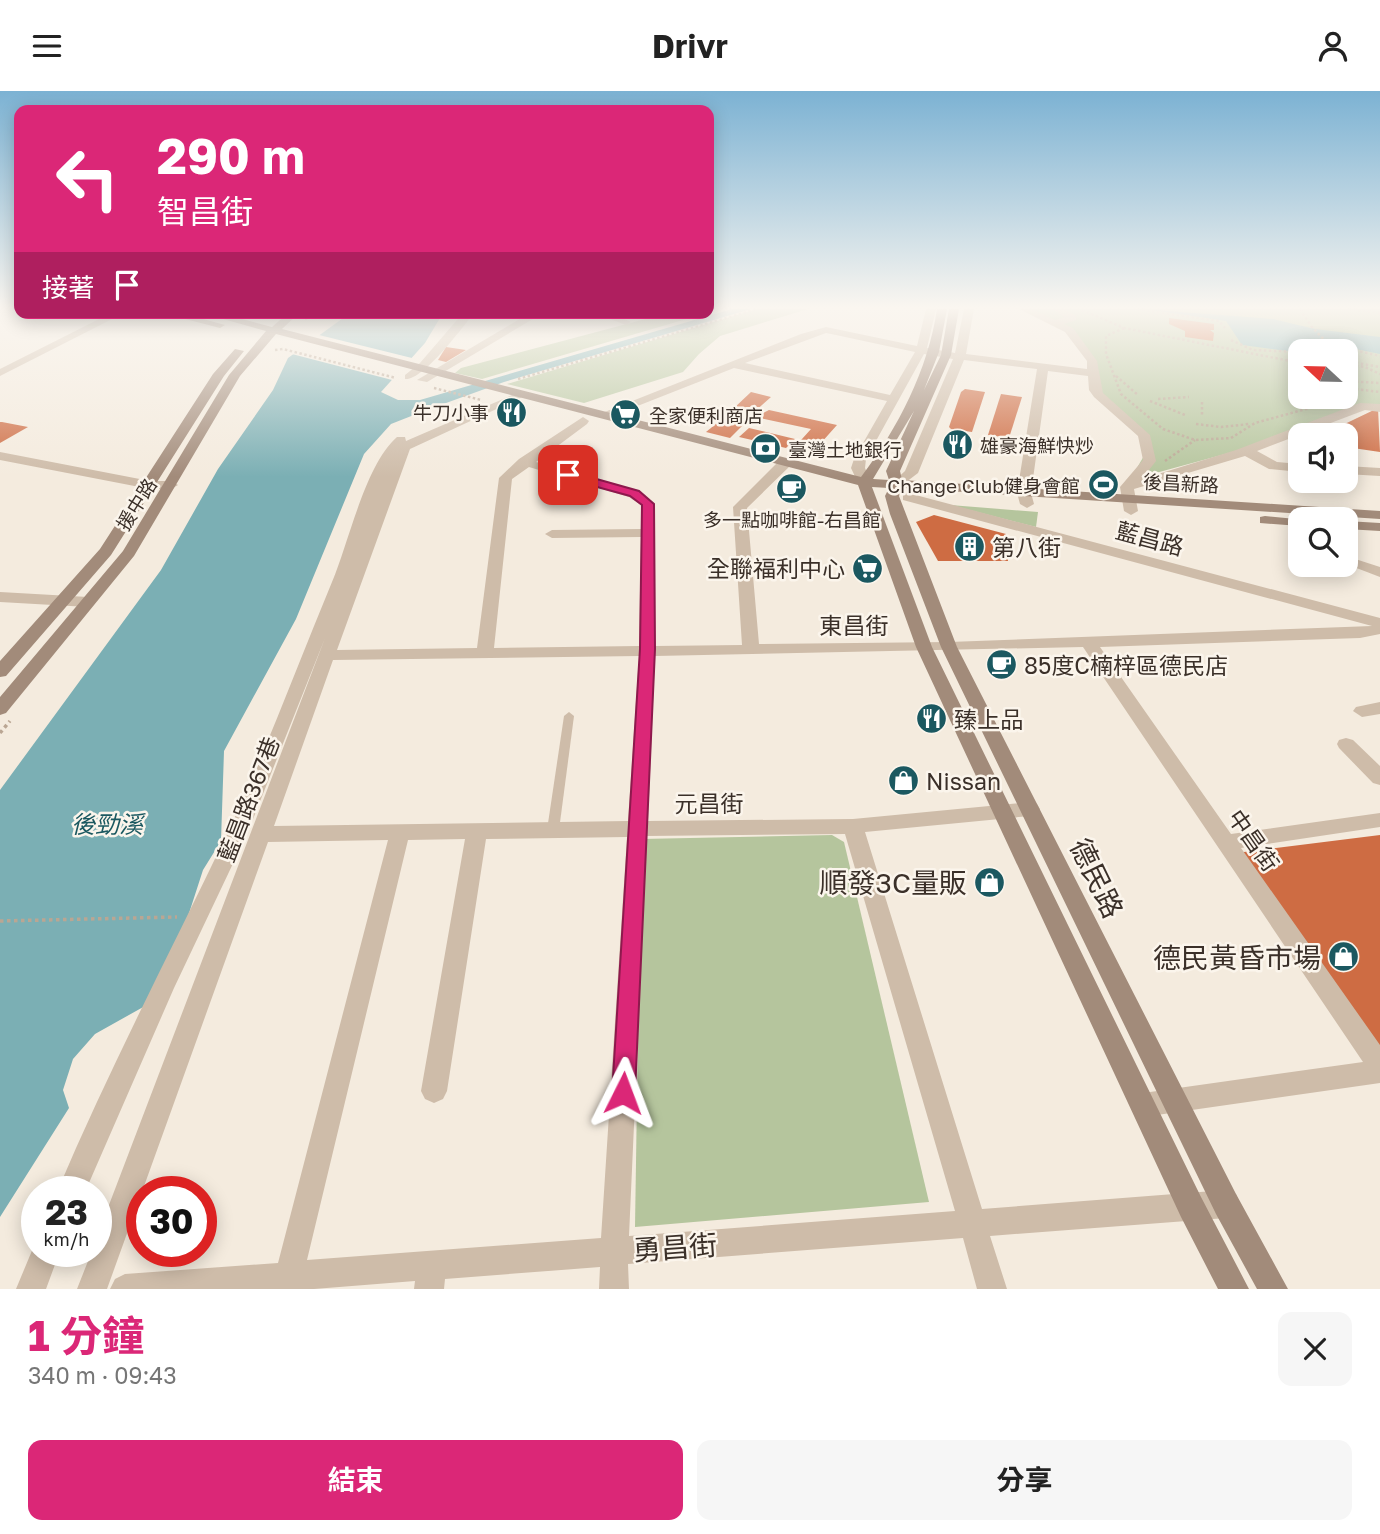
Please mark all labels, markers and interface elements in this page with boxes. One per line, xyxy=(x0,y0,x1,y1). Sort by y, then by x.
icon: menu xyxy=(28,27,66,65)
text: Drivr xyxy=(652,27,728,65)
icon: person xyxy=(1314,27,1352,65)
text: 290 m xyxy=(157,126,305,185)
icon: left xyxy=(42,133,133,224)
text: 智昌街 xyxy=(157,192,253,230)
icon: arrive xyxy=(108,266,146,304)
text: 接著 xyxy=(42,272,94,303)
north arrow xyxy=(1288,339,1358,409)
map controls xyxy=(1288,339,1358,577)
restaurant icon: 牛刀小事 xyxy=(495,395,529,429)
supermarket icon: 全家便利商店 xyxy=(609,398,643,432)
place label: 牛刀小事 xyxy=(413,401,489,424)
place label: 全家便利商店 xyxy=(649,404,763,427)
button: sound xyxy=(1288,423,1358,493)
restaurant icon: 雄豪海鮮快炒 xyxy=(940,428,974,462)
bank icon: 臺灣土地銀行 xyxy=(748,432,782,466)
place label: 雄豪海鮮快炒 xyxy=(980,434,1094,457)
place label: 臺灣土地銀行 xyxy=(788,438,902,461)
pin xyxy=(538,445,598,505)
icon: arrive xyxy=(549,456,587,494)
sports icon: Change Club健身會館 xyxy=(1086,468,1120,502)
street label: 後昌新路 xyxy=(1142,470,1220,496)
cafe icon: 多一點咖啡館-右昌館 xyxy=(775,471,809,505)
street label: 援中路 xyxy=(111,474,161,534)
place label: Change Club健身會館 xyxy=(887,474,1080,497)
button: search xyxy=(1288,507,1358,577)
place label: 多一點咖啡館-右昌館 xyxy=(703,508,881,531)
street label: 藍昌路 xyxy=(1113,516,1187,560)
building icon: 第八街 xyxy=(952,530,986,564)
place label: 第八街 xyxy=(992,533,1061,561)
supermarket icon: 全聯福利中心 xyxy=(851,551,885,585)
place label: 全聯福利中心 xyxy=(707,554,845,582)
street label: 東昌街 xyxy=(820,611,889,639)
cafe icon: 85度C楠梓區德民店 xyxy=(984,648,1018,682)
place label: 85度C楠梓區德民店 xyxy=(1024,651,1228,679)
restaurant icon: 臻上品 xyxy=(914,702,948,736)
place label: 臻上品 xyxy=(954,705,1023,733)
street label: 藍昌路367巷 xyxy=(211,733,285,865)
shop icon: Nissan xyxy=(886,764,920,798)
place label: Nissan xyxy=(926,767,1001,795)
street label: 元昌街 xyxy=(675,789,744,817)
street label: 中昌街 xyxy=(1223,804,1285,876)
water label: 後勁溪 xyxy=(71,809,146,838)
street label: 德民路 xyxy=(1064,833,1130,923)
shop icon: 順發3C量販 xyxy=(973,865,1007,899)
place label: 順發3C量販 xyxy=(820,866,967,899)
shop icon: 德民黃昏市場 xyxy=(1327,940,1361,974)
place label: 德民黃昏市場 xyxy=(1153,941,1321,974)
position arrow xyxy=(586,1056,660,1130)
speed limit sign: 30 xyxy=(126,1176,217,1267)
text: 23 xyxy=(45,1191,88,1233)
text: km/h xyxy=(44,1228,89,1250)
street label: 勇昌街 xyxy=(632,1228,718,1266)
text: 1 分鐘 xyxy=(28,1310,144,1360)
button: close xyxy=(1278,1312,1352,1386)
text: 340 m · 09:43 xyxy=(28,1361,177,1389)
button: 結束 xyxy=(28,1440,683,1520)
button: 分享 xyxy=(697,1440,1352,1520)

